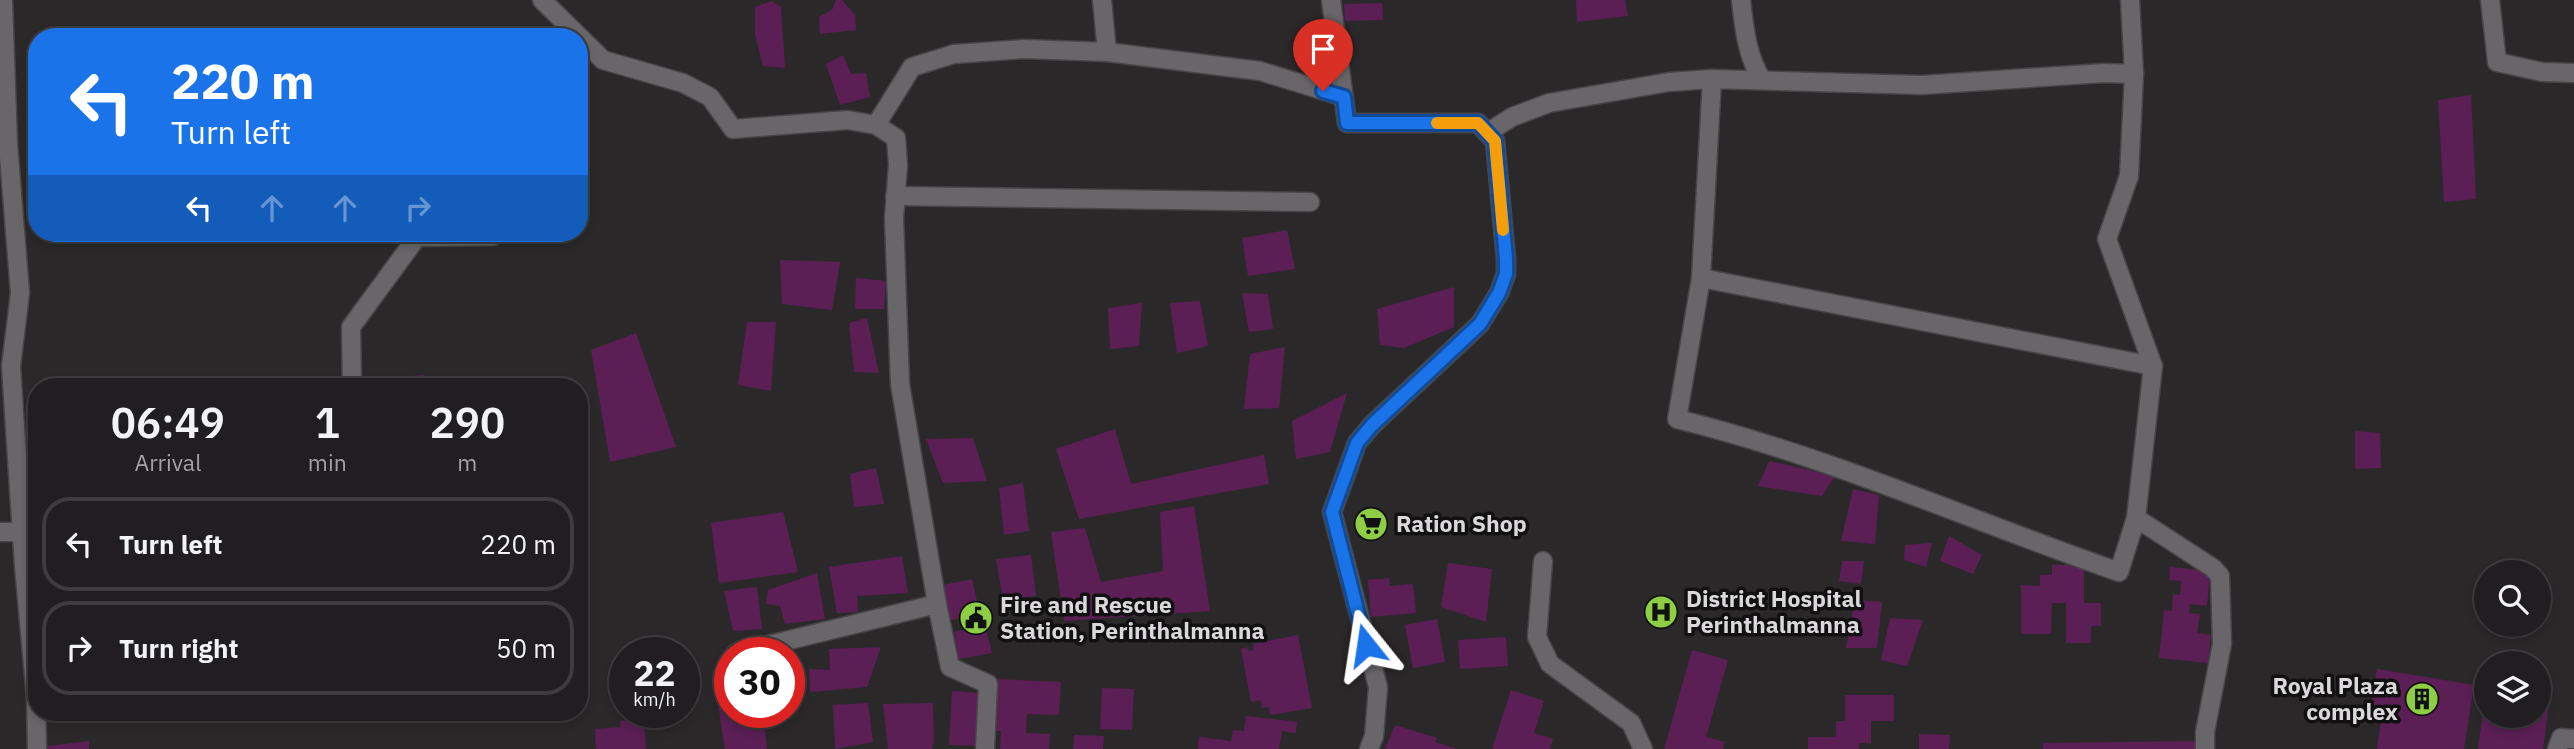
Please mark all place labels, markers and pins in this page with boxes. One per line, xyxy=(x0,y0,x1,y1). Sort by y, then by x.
pin xyxy=(1293,19,1353,91)
supermarket icon: Ration Shop xyxy=(1352,505,1390,543)
place label: Ration Shop xyxy=(1396,508,1527,538)
place label: District Hospital Perinthalmanna xyxy=(1686,583,1861,639)
place label: Fire and Rescue Station, Perinthalmanna xyxy=(1000,589,1264,645)
hospital icon: District Hospital Perinthalmanna xyxy=(1642,593,1680,631)
public building icon: Fire and Rescue Station, Perinthalmanna xyxy=(957,599,995,637)
place label: Royal Plaza complex xyxy=(2273,670,2398,726)
building icon: Royal Plaza complex xyxy=(2403,680,2441,718)

